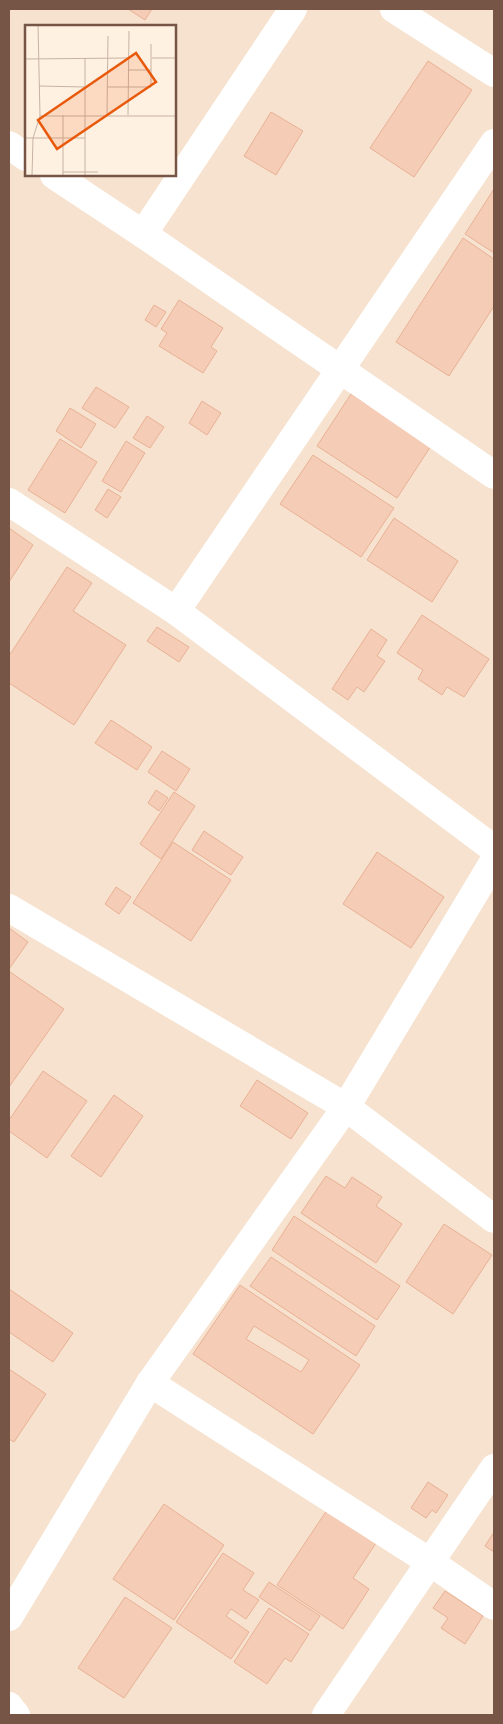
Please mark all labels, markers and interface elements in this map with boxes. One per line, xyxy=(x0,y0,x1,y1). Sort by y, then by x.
inset map xyxy=(25,25,176,176)

